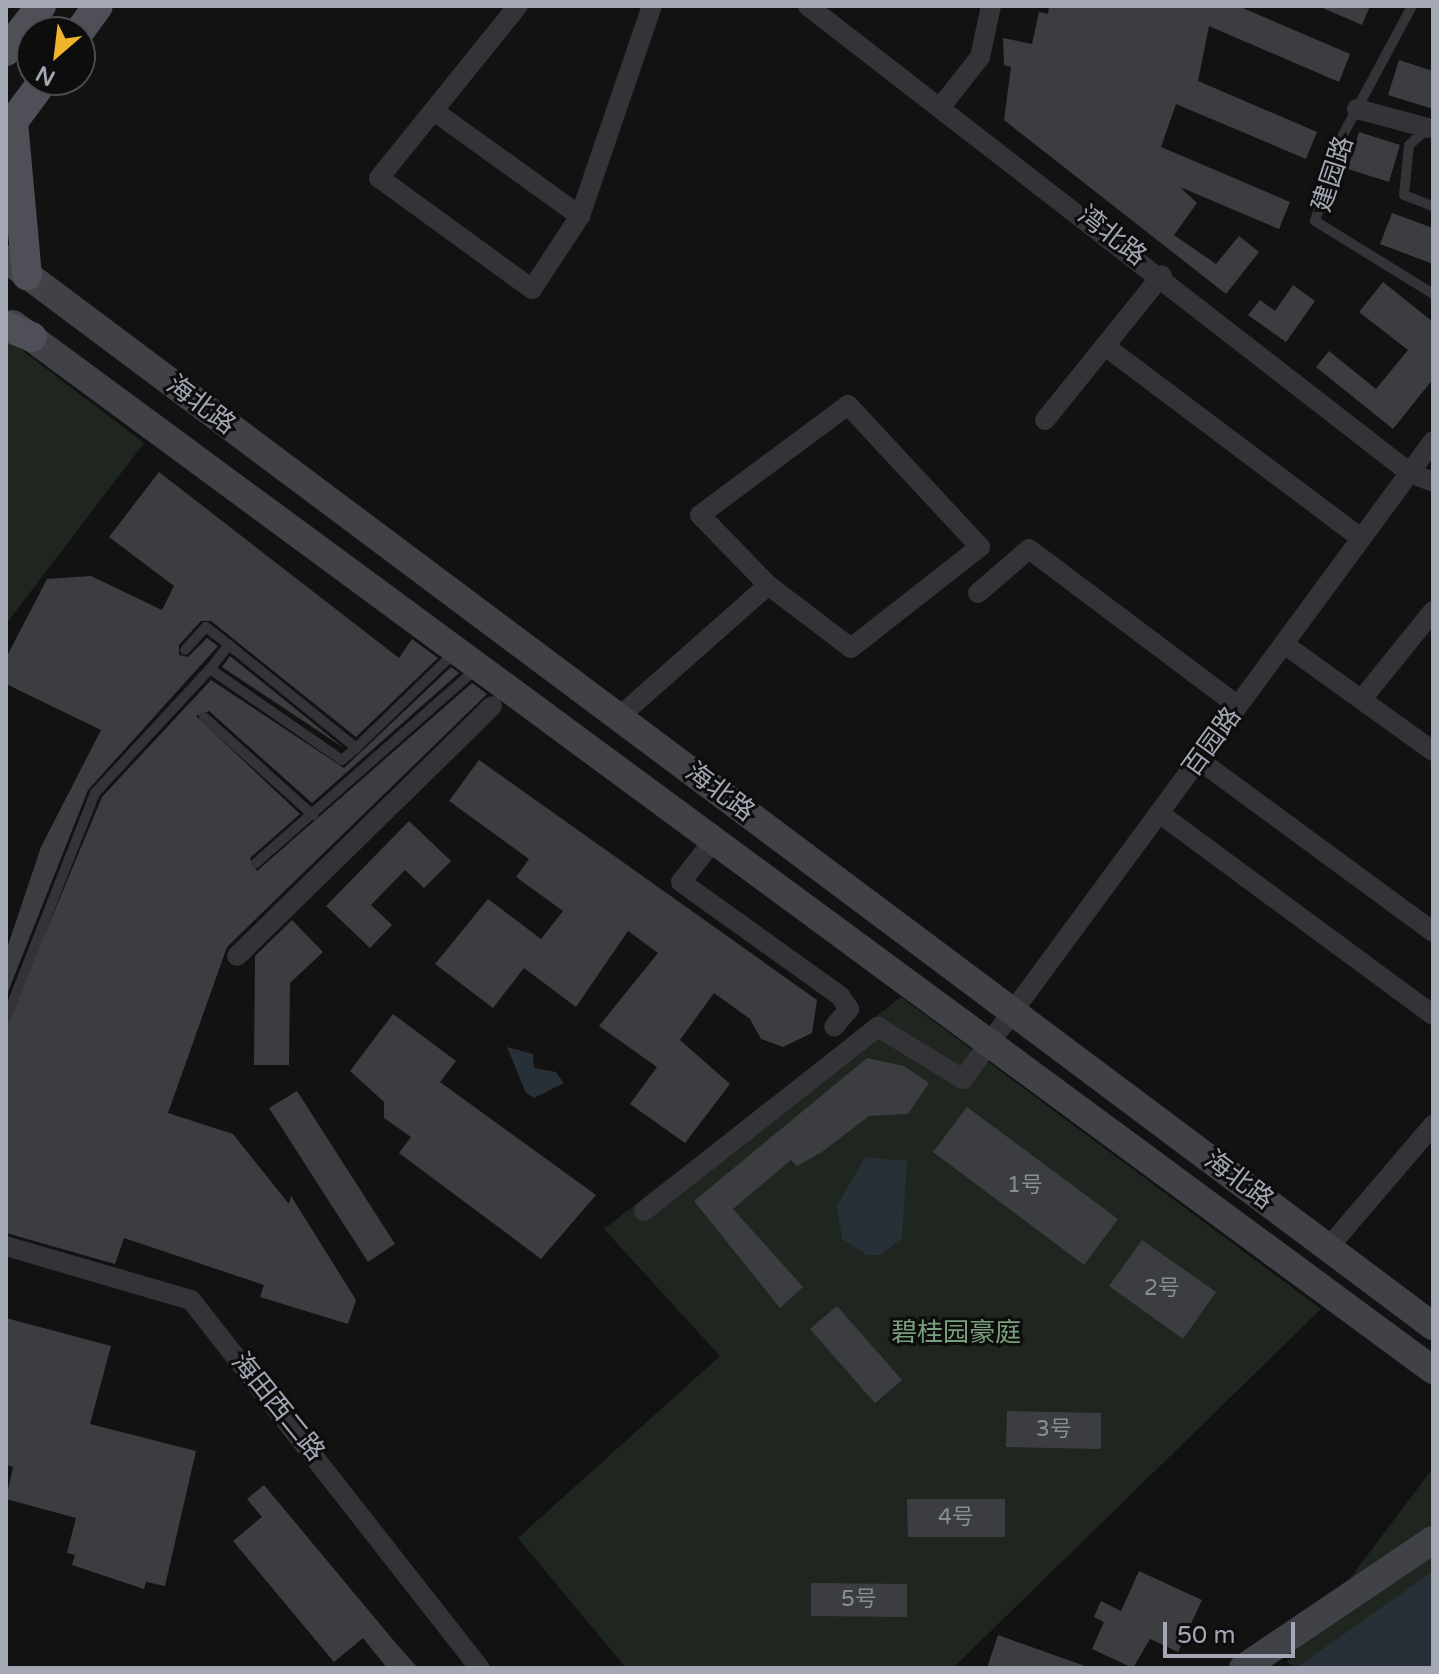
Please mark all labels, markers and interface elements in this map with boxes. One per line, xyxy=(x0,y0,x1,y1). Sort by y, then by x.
north arrow xyxy=(16,16,96,96)
text: N xyxy=(32,60,60,91)
street label: 建园路 xyxy=(1306,132,1360,216)
street label: 湾北路 xyxy=(1072,200,1152,272)
street label: 海北路 xyxy=(160,369,242,441)
street label: 百园路 xyxy=(1176,701,1248,783)
street label: 海北路 xyxy=(679,756,761,828)
street label: 海北路 xyxy=(1198,1144,1280,1216)
house number: 1号 xyxy=(1007,1173,1043,1199)
house number: 2号 xyxy=(1144,1276,1180,1302)
park label: 碧桂园豪庭 xyxy=(891,1317,1021,1349)
street label: 海田西二路 xyxy=(225,1347,331,1467)
house number: 3号 xyxy=(1036,1417,1072,1443)
house number: 4号 xyxy=(938,1505,974,1531)
house number: 5号 xyxy=(841,1587,877,1613)
scale bar xyxy=(1167,1606,1299,1656)
text: 50 m xyxy=(1177,1621,1235,1650)

